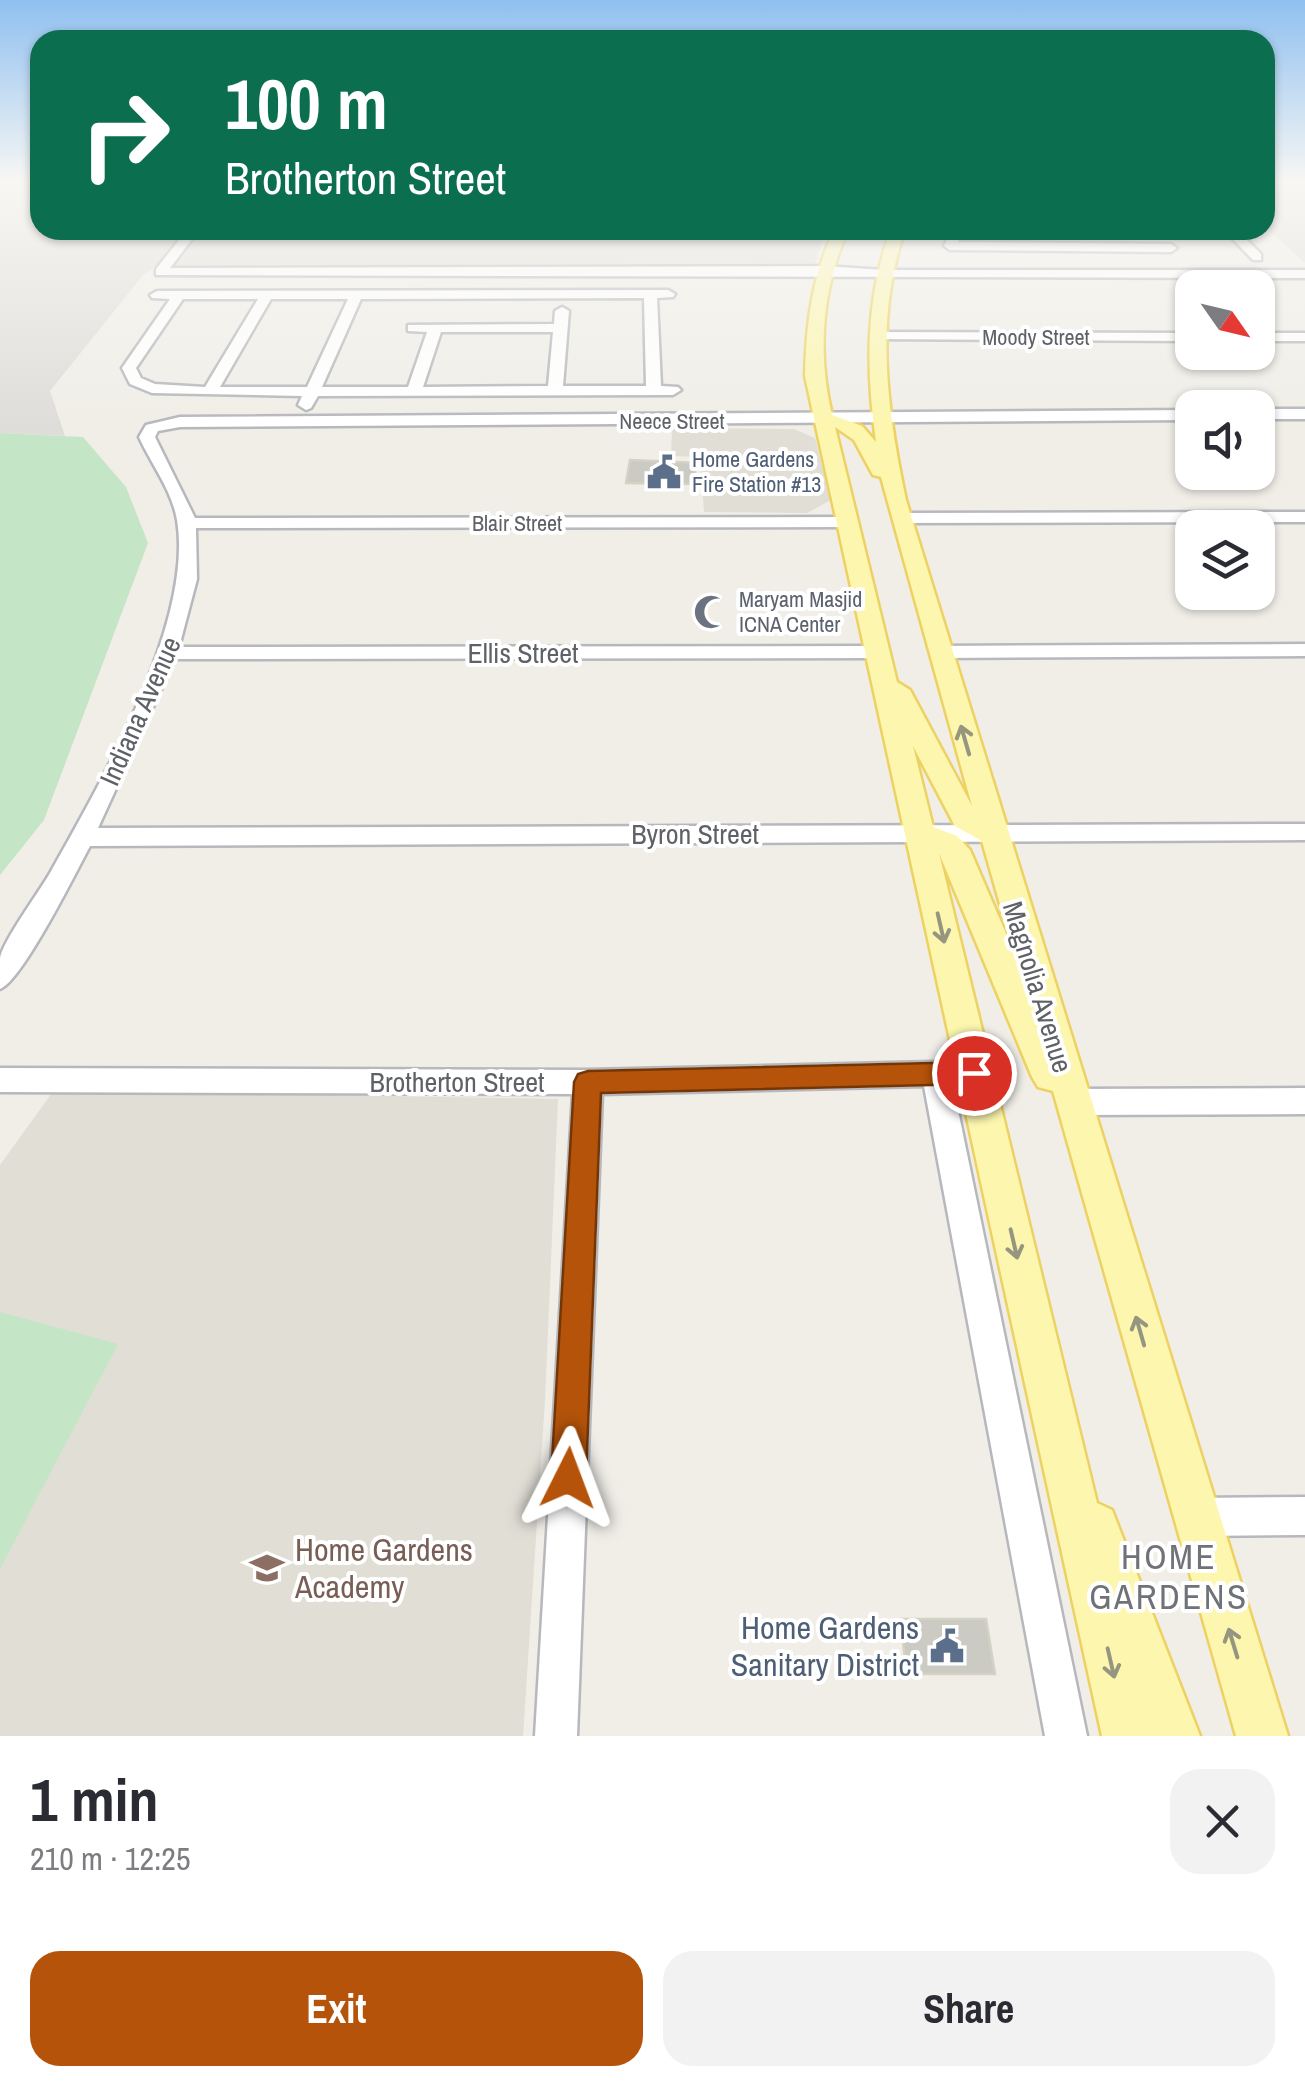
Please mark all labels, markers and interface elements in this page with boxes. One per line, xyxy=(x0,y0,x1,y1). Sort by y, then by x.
text: 100 m xyxy=(225,57,388,151)
icon: right xyxy=(60,70,190,200)
text: Brotherton Street xyxy=(225,147,506,208)
north arrow xyxy=(1175,270,1275,370)
map controls xyxy=(1175,270,1275,610)
street label: Moody Street xyxy=(982,322,1090,352)
button: sound xyxy=(1175,390,1275,490)
street label: Neece Street xyxy=(619,406,725,436)
place label: Home Gardens Fire Station #13 xyxy=(692,444,821,499)
public building icon: Home Gardens Fire Station #13 xyxy=(645,453,683,491)
street label: Blair Street xyxy=(472,508,562,538)
button: layers xyxy=(1175,510,1275,610)
place label: Maryam Masjid ICNA Center xyxy=(739,584,862,639)
mosque icon: Maryam Masjid ICNA Center xyxy=(692,593,730,631)
street label: Indiana Avenue xyxy=(90,631,190,791)
street label: Ellis Street xyxy=(467,634,579,672)
one-way arrow xyxy=(955,725,974,756)
street label: Byron Street xyxy=(631,815,759,853)
street label: Magnolia Avenue xyxy=(994,897,1082,1077)
one-way arrow xyxy=(933,911,951,943)
pin xyxy=(932,1031,1017,1116)
icon: arrive xyxy=(947,1046,1002,1101)
street label: Brotherton Street xyxy=(370,1063,544,1101)
one-way arrow xyxy=(1006,1228,1024,1260)
one-way arrow xyxy=(1130,1316,1148,1348)
position arrow xyxy=(516,1426,620,1530)
place label: Home Gardens Academy xyxy=(294,1528,473,1608)
district label: HOME GARDENS xyxy=(1089,1533,1249,1620)
school or university icon: Home Gardens Academy xyxy=(248,1549,286,1587)
place label: Home Gardens Sanitary District xyxy=(731,1606,919,1686)
public building icon: Home Gardens Sanitary District xyxy=(928,1627,966,1665)
one-way arrow xyxy=(1223,1628,1241,1659)
one-way arrow xyxy=(1103,1646,1121,1678)
text: 1 min xyxy=(30,1759,159,1840)
button: close xyxy=(1170,1769,1275,1874)
text: 210 m · 12:25 xyxy=(30,1837,190,1880)
button: Exit xyxy=(30,1951,643,2066)
button: Share xyxy=(663,1951,1275,2066)

